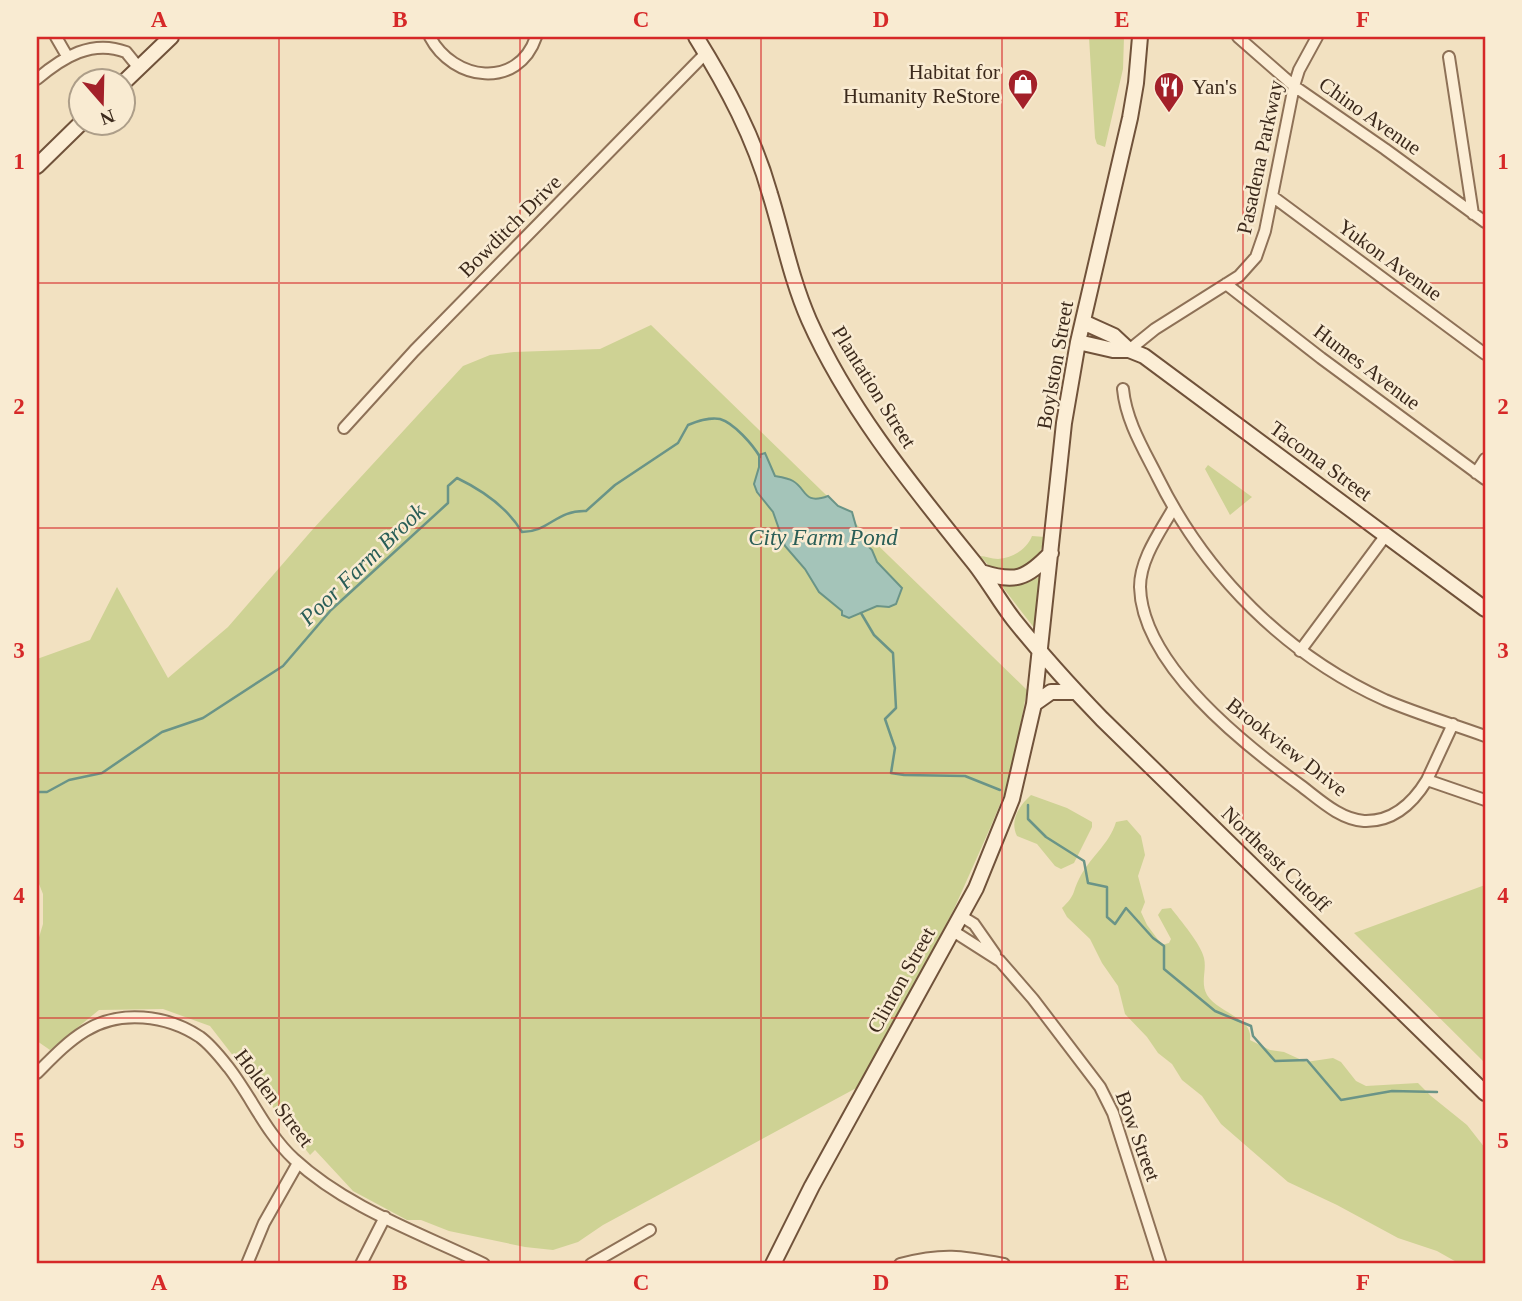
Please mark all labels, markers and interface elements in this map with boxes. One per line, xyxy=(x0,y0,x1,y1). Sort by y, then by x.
text: A xyxy=(151,7,168,32)
text: B xyxy=(392,7,408,32)
text: C xyxy=(633,7,649,32)
text: D xyxy=(873,7,889,32)
text: E xyxy=(1114,7,1130,32)
text: F xyxy=(1356,7,1370,32)
place label: Habitat for Humanity ReStore xyxy=(843,60,1000,108)
north arrow xyxy=(66,66,136,136)
shop icon: Habitat for Humanity ReStore xyxy=(1006,67,1040,111)
restaurant icon: Yan's xyxy=(1152,70,1186,114)
street label: Chino Avenue xyxy=(1314,72,1426,160)
place label: Yan's xyxy=(1192,75,1237,99)
street label: Pasadena Parkway xyxy=(1232,77,1288,236)
text: N xyxy=(97,105,118,130)
text: 1 xyxy=(13,149,25,174)
text: 1 xyxy=(1497,149,1509,174)
street label: Bowditch Drive xyxy=(454,170,566,282)
street label: Yukon Avenue xyxy=(1333,214,1447,306)
street label: Boylston Street xyxy=(1032,299,1078,431)
street label: Humes Avenue xyxy=(1309,319,1425,415)
street label: Plantation Street xyxy=(827,322,921,453)
text: 2 xyxy=(13,394,25,419)
text: 2 xyxy=(1497,394,1509,419)
street label: Tacoma Street xyxy=(1265,416,1377,506)
water label: Poor Farm Brook xyxy=(294,498,431,631)
water label: City Farm Pond xyxy=(748,525,898,550)
text: 3 xyxy=(13,638,25,663)
text: 3 xyxy=(1497,638,1509,663)
street label: Brookview Drive xyxy=(1222,692,1352,802)
street label: Northeast Cutoff xyxy=(1217,801,1335,917)
text: 4 xyxy=(13,883,25,908)
text: 4 xyxy=(1497,883,1509,908)
street label: Clinton Street xyxy=(862,923,940,1037)
street label: Holden Street xyxy=(229,1044,319,1152)
street label: Bow Street xyxy=(1111,1088,1165,1184)
text: 5 xyxy=(13,1128,25,1153)
text: 5 xyxy=(1497,1128,1509,1153)
text: A xyxy=(151,1270,168,1295)
text: B xyxy=(392,1270,408,1295)
text: C xyxy=(633,1270,649,1295)
text: D xyxy=(873,1270,889,1295)
text: E xyxy=(1114,1270,1130,1295)
text: F xyxy=(1356,1270,1370,1295)

